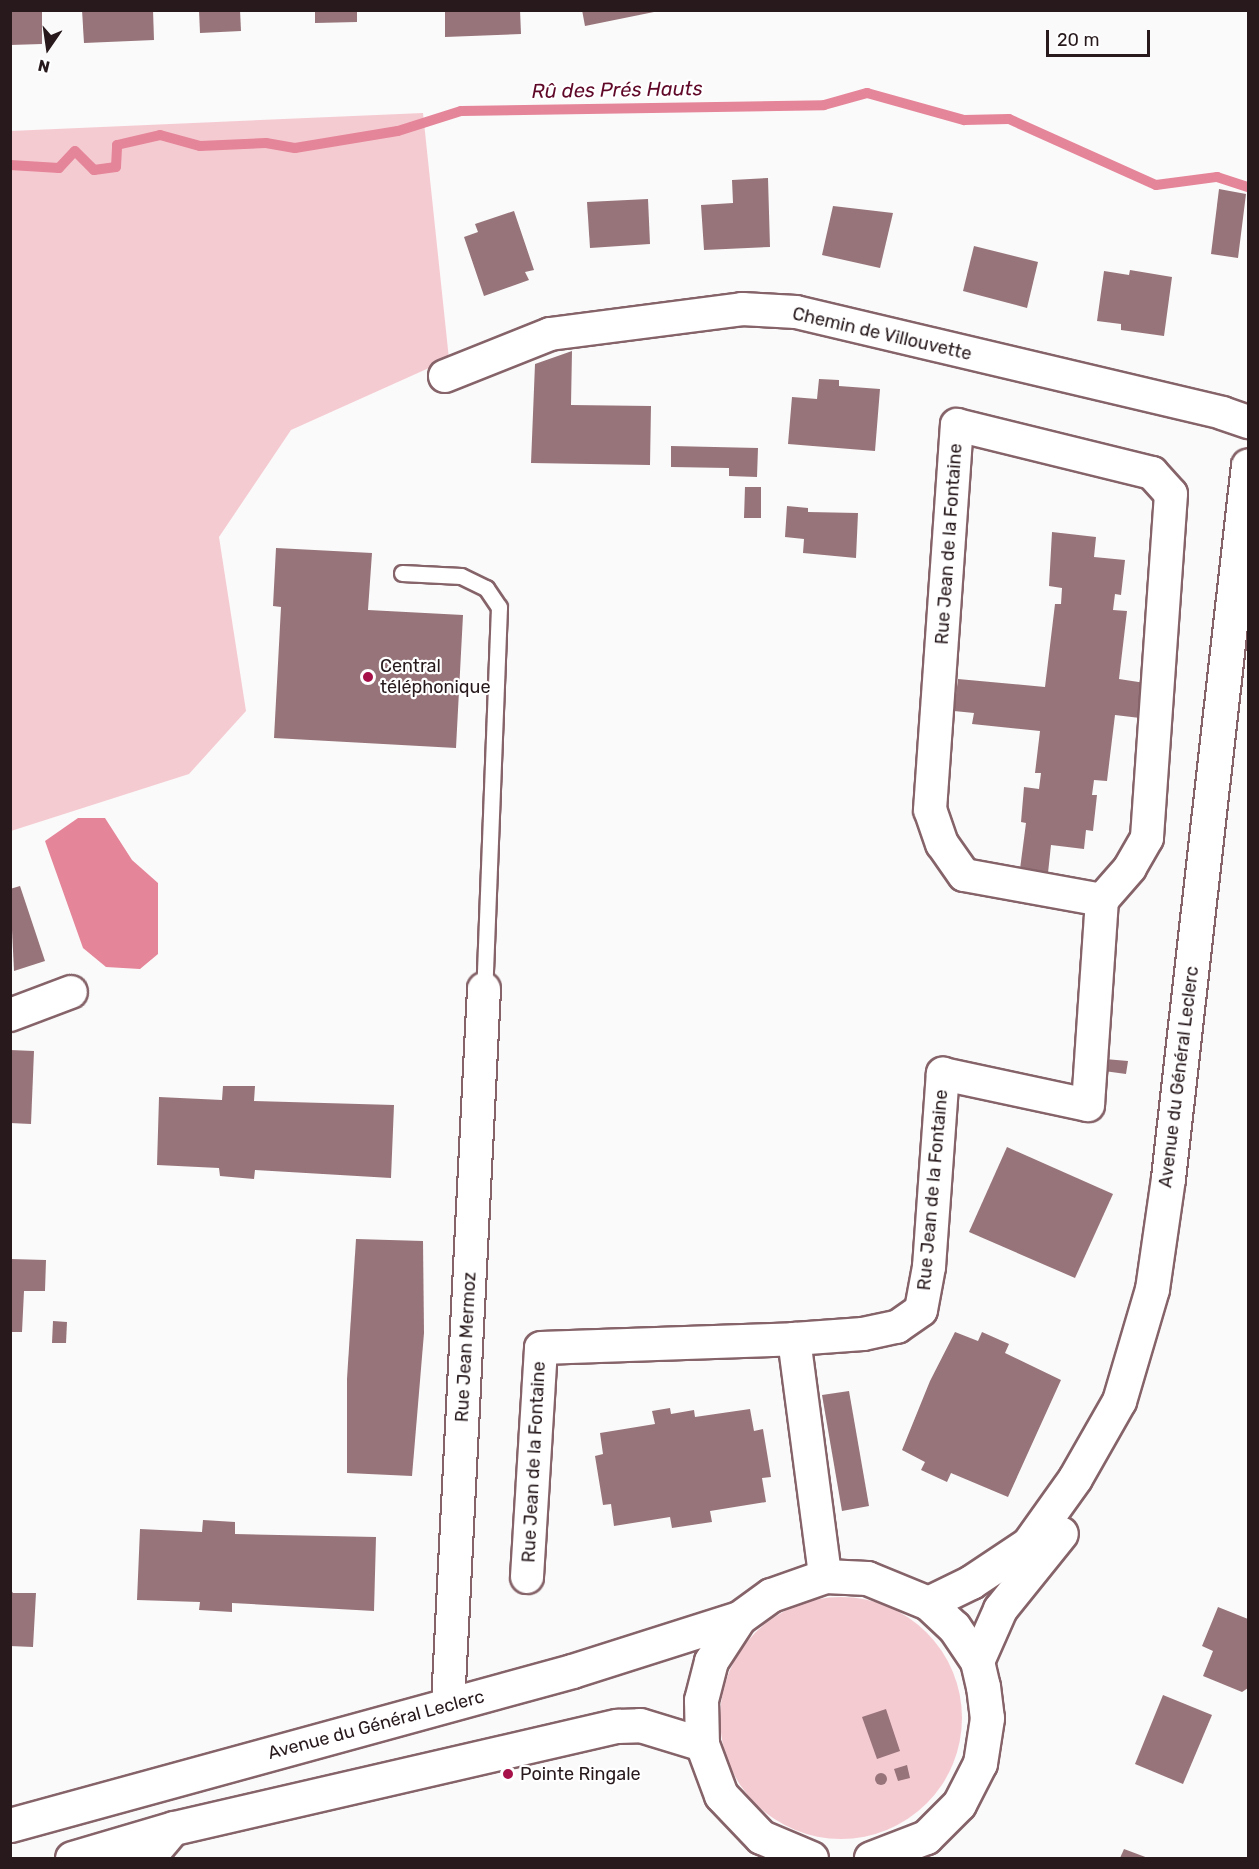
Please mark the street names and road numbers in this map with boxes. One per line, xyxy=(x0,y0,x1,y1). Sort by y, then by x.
street label: Chemin de Villouvette xyxy=(790,303,974,365)
street label: Rue Jean de la Fontaine xyxy=(931,443,967,645)
street label: Avenue du Général Leclerc xyxy=(1155,965,1203,1189)
street label: Rue Jean de la Fontaine xyxy=(913,1089,953,1291)
street label: Rue Jean Mermoz xyxy=(451,1271,481,1423)
street label: Rue Jean de la Fontaine xyxy=(518,1361,550,1563)
street label: Avenue du Général Leclerc xyxy=(265,1686,487,1764)

